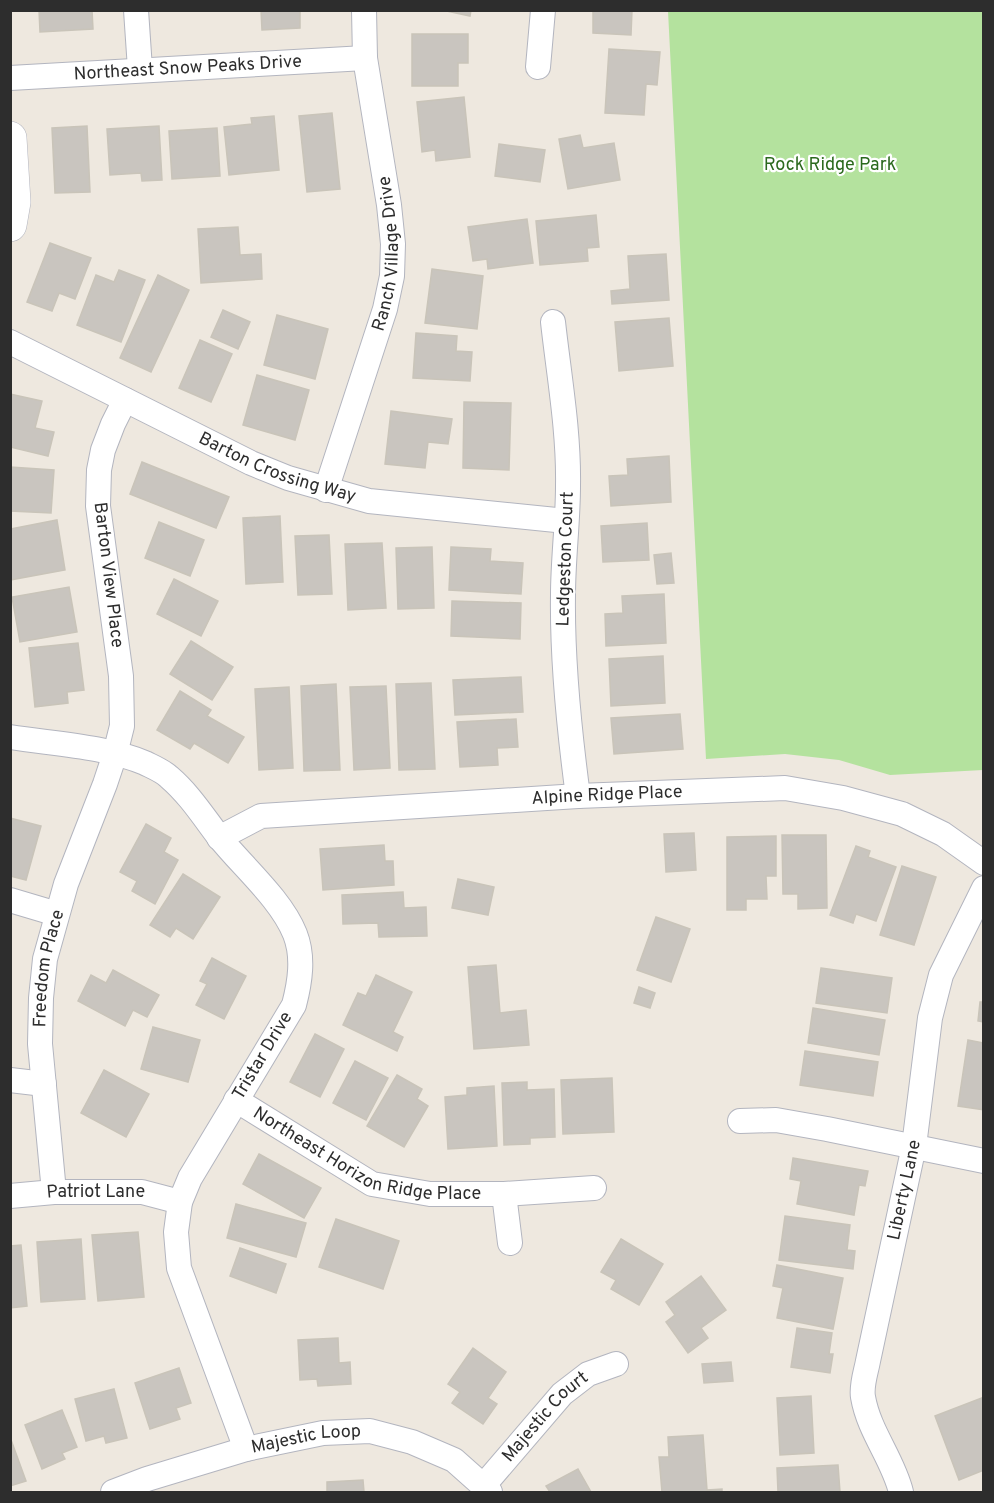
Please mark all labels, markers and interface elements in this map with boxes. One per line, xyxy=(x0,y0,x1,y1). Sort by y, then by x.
street label: Northeast Snow Peaks Drive xyxy=(73,50,302,86)
park label: Rock Ridge Park xyxy=(764,154,896,177)
street label: Ranch Village Drive xyxy=(367,174,405,334)
street label: Barton Crossing Way xyxy=(194,427,359,508)
street label: Ledgeston Court xyxy=(552,491,580,627)
street label: Barton View Place xyxy=(88,501,128,649)
street label: Alpine Ridge Place xyxy=(531,780,683,810)
street label: Freedom Place xyxy=(29,907,70,1028)
street label: Tristar Drive xyxy=(228,1008,298,1104)
street label: Northeast Horizon Ridge Place xyxy=(249,1102,481,1206)
street label: Liberty Lane xyxy=(883,1139,926,1242)
street label: Patriot Lane xyxy=(46,1180,145,1204)
street label: Majestic Court xyxy=(497,1366,593,1467)
street label: Majestic Loop xyxy=(249,1420,362,1459)

